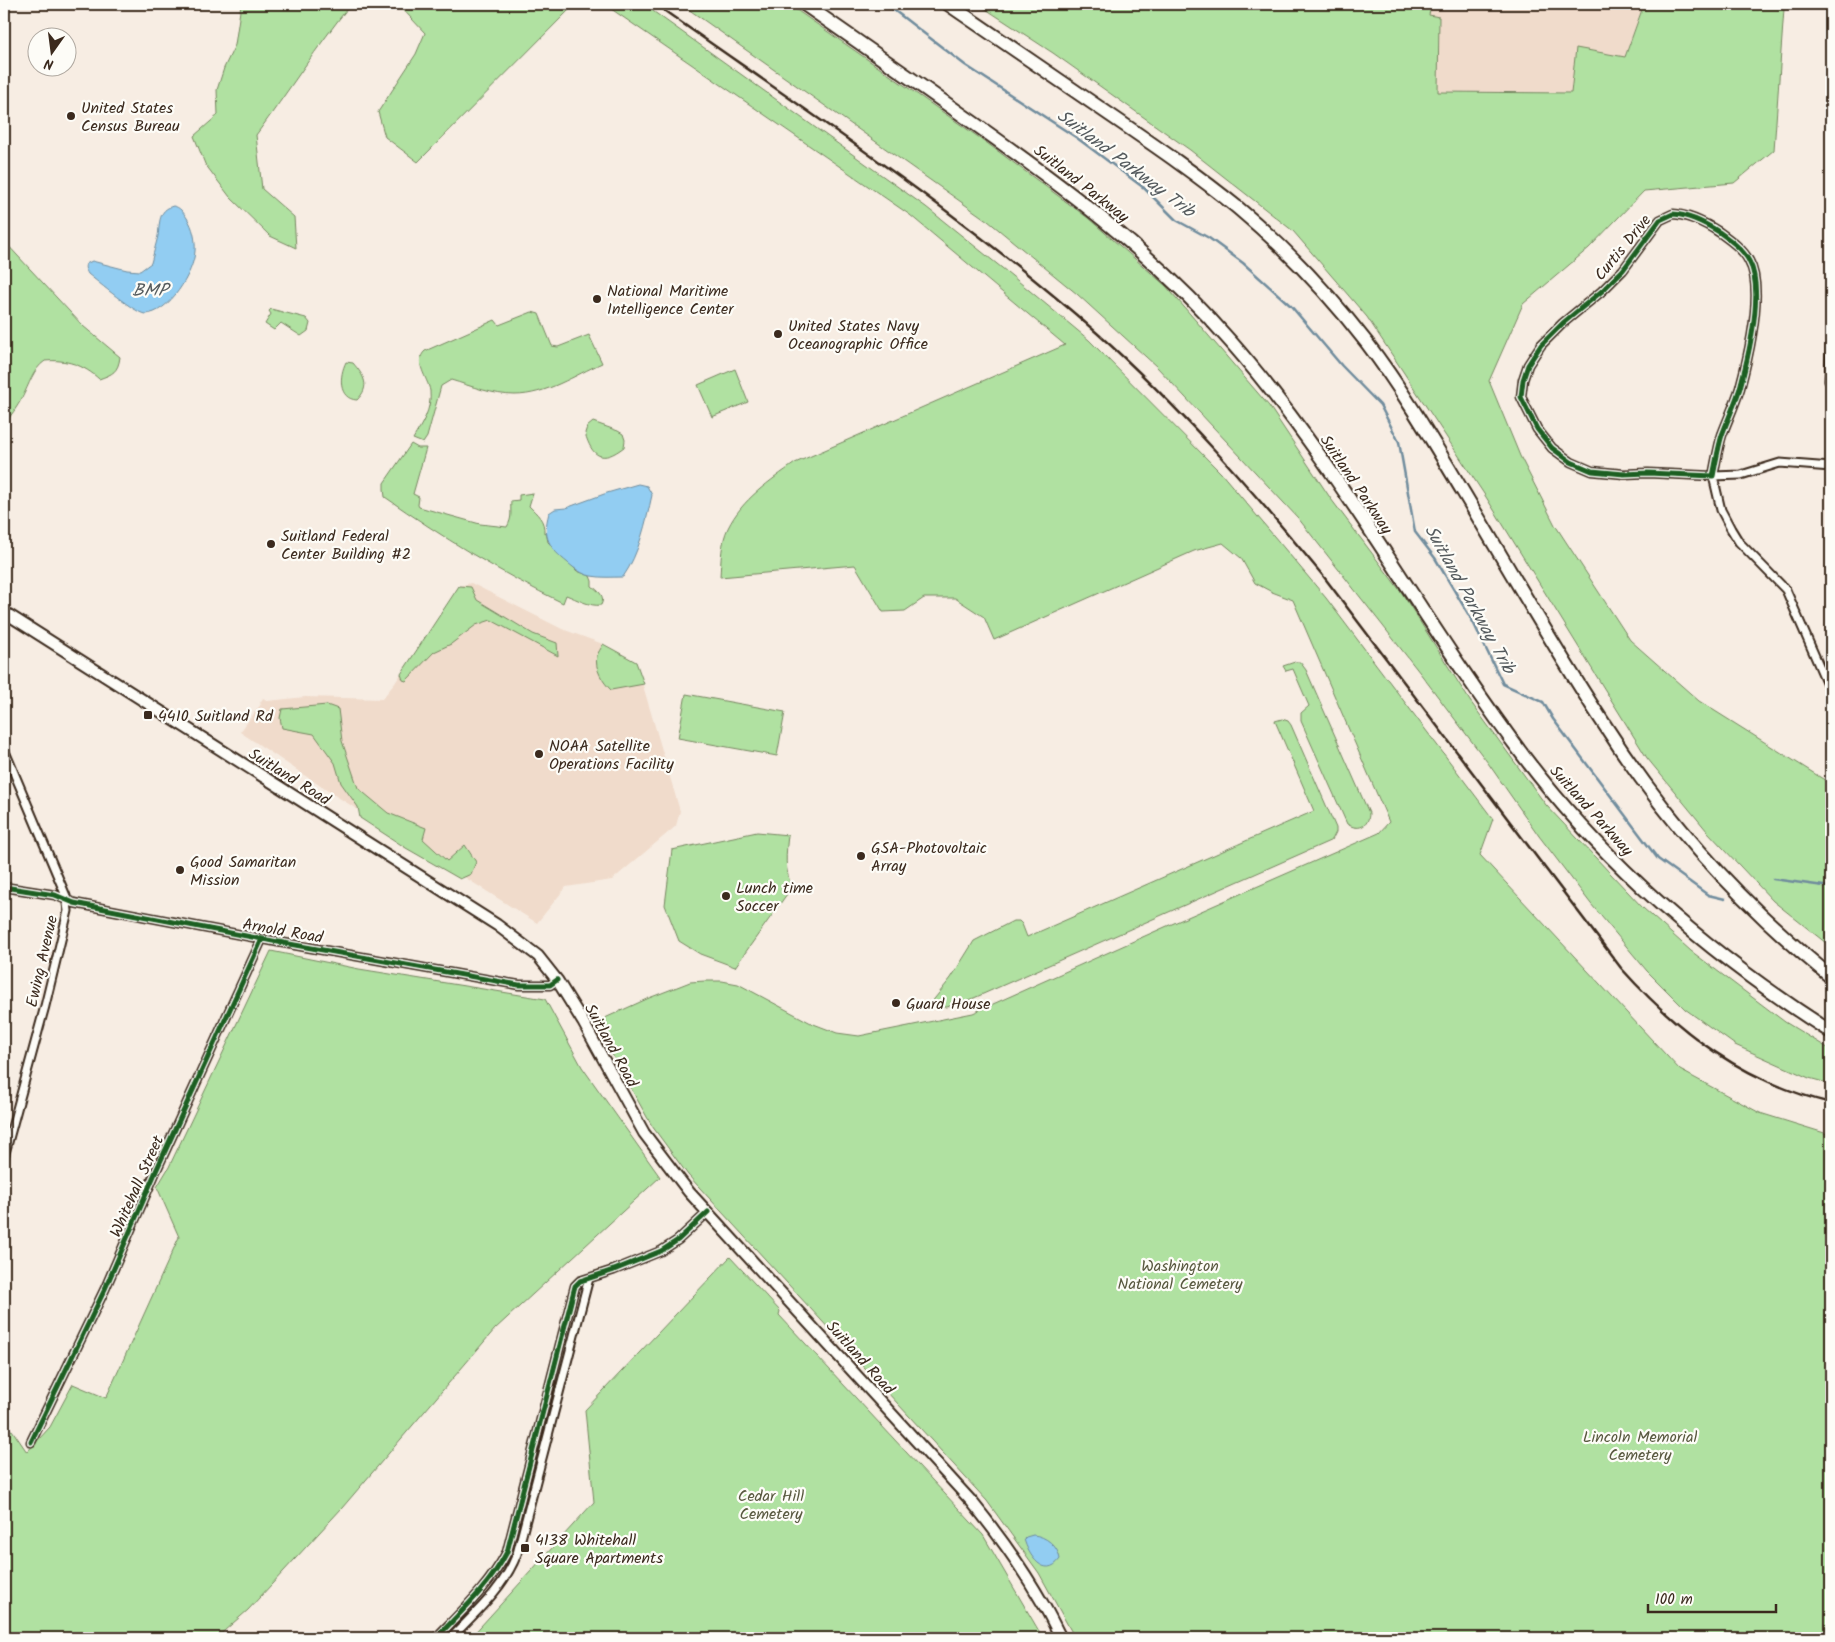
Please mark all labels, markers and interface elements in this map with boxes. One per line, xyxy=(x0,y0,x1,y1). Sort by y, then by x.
north arrow xyxy=(28,28,78,78)
text: N xyxy=(42,52,56,75)
place label: United States Census Bureau xyxy=(81,96,180,139)
water label: Suitland Parkway Trib xyxy=(1053,104,1199,222)
marker: United States Census Bureau xyxy=(65,110,77,122)
street label: Suitland Parkway xyxy=(1031,140,1133,226)
street label: Curtis Drive xyxy=(1589,209,1658,287)
water label: BMP xyxy=(132,277,171,306)
place label: National Maritime Intelligence Center xyxy=(607,279,735,322)
marker: National Maritime Intelligence Center xyxy=(591,293,603,305)
place label: United States Navy Oceanographic Office xyxy=(788,314,928,357)
marker: United States Navy Oceanographic Office xyxy=(772,328,784,340)
street label: Suitland Parkway xyxy=(1313,430,1399,540)
water label: Suitland Parkway Trib xyxy=(1416,520,1523,682)
place label: Suitland Federal Center Building #2 xyxy=(281,524,411,567)
marker: Suitland Federal Center Building #2 xyxy=(265,538,277,550)
place label: 4410 Suitland Rd xyxy=(158,704,274,729)
marker: 4410 Suitland Rd xyxy=(142,709,154,721)
place label: NOAA Satellite Operations Facility xyxy=(549,734,674,777)
street label: Suitland Road xyxy=(243,742,336,813)
marker: NOAA Satellite Operations Facility xyxy=(533,748,545,760)
street label: Suitland Parkway xyxy=(1543,760,1639,863)
place label: GSA-Photovoltaic Array xyxy=(871,836,987,879)
place label: Good Samaritan Mission xyxy=(190,850,296,893)
marker: GSA-Photovoltaic Array xyxy=(855,850,867,862)
marker: Good Samaritan Mission xyxy=(174,864,186,876)
place label: Lunch time Soccer xyxy=(736,876,813,919)
marker: Lunch time Soccer xyxy=(720,890,732,902)
street label: Arnold Road xyxy=(241,912,326,951)
street label: Ewing Avenue xyxy=(20,913,65,1010)
place label: Guard House xyxy=(906,992,990,1017)
marker: Guard House xyxy=(890,997,902,1009)
street label: Suitland Road xyxy=(577,999,645,1093)
street label: Whitehall Street xyxy=(104,1131,171,1242)
park label: Washington National Cemetery xyxy=(1118,1254,1243,1297)
street label: Suitland Road xyxy=(820,1315,901,1402)
park label: Lincoln Memorial Cemetery xyxy=(1583,1425,1697,1468)
park label: Cedar Hill Cemetery xyxy=(738,1484,804,1527)
place label: 4138 Whitehall Square Apartments xyxy=(535,1528,663,1571)
marker: 4138 Whitehall Square Apartments xyxy=(519,1542,531,1554)
scale bar xyxy=(1648,1582,1775,1614)
text: 100 m xyxy=(1655,1588,1693,1612)

